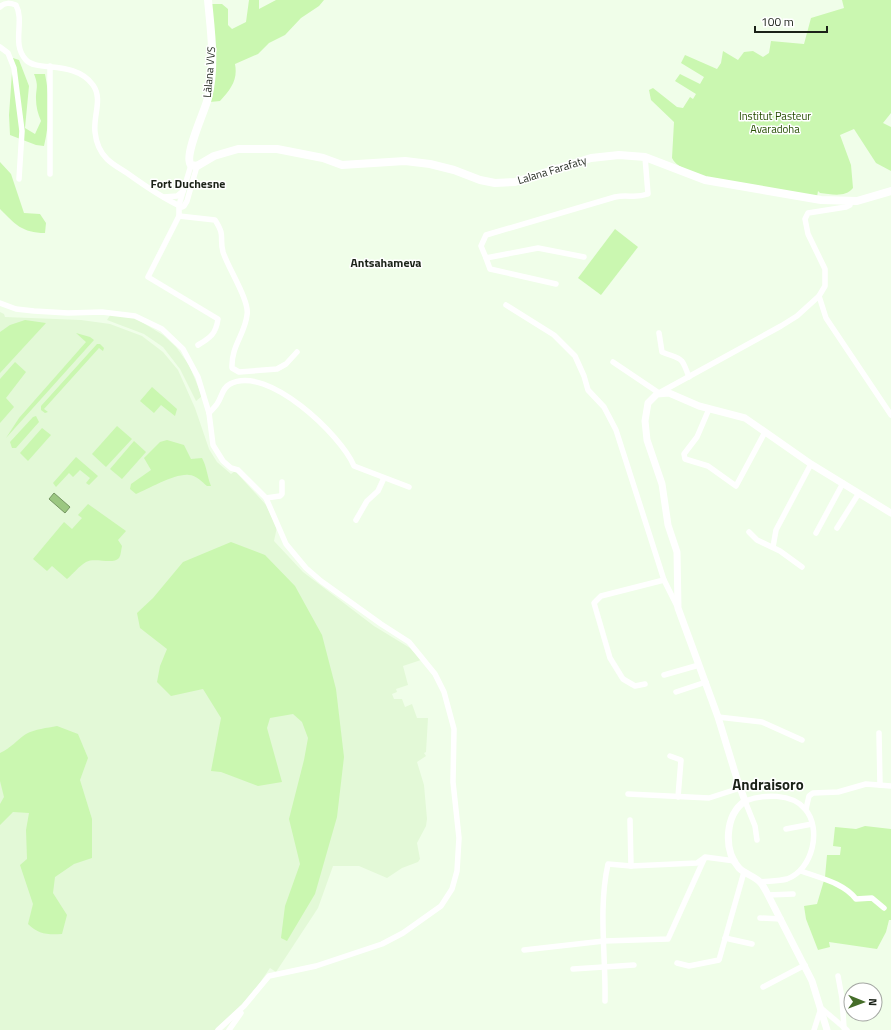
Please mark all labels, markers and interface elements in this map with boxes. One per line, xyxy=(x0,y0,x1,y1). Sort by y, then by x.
scale bar xyxy=(755,8,827,34)
text: 100 m xyxy=(761,12,794,31)
street label: Làlana VVS xyxy=(199,46,219,98)
park label: Institut Pasteur Avaradoha xyxy=(739,108,811,137)
street label: Lalana Farafaty xyxy=(516,152,589,188)
district label: Fort Duchesne xyxy=(151,174,225,193)
district label: Antsahameva xyxy=(351,253,421,272)
district label: Andraisoro xyxy=(732,773,804,796)
north arrow xyxy=(843,982,883,1022)
text: N xyxy=(865,998,881,1006)

